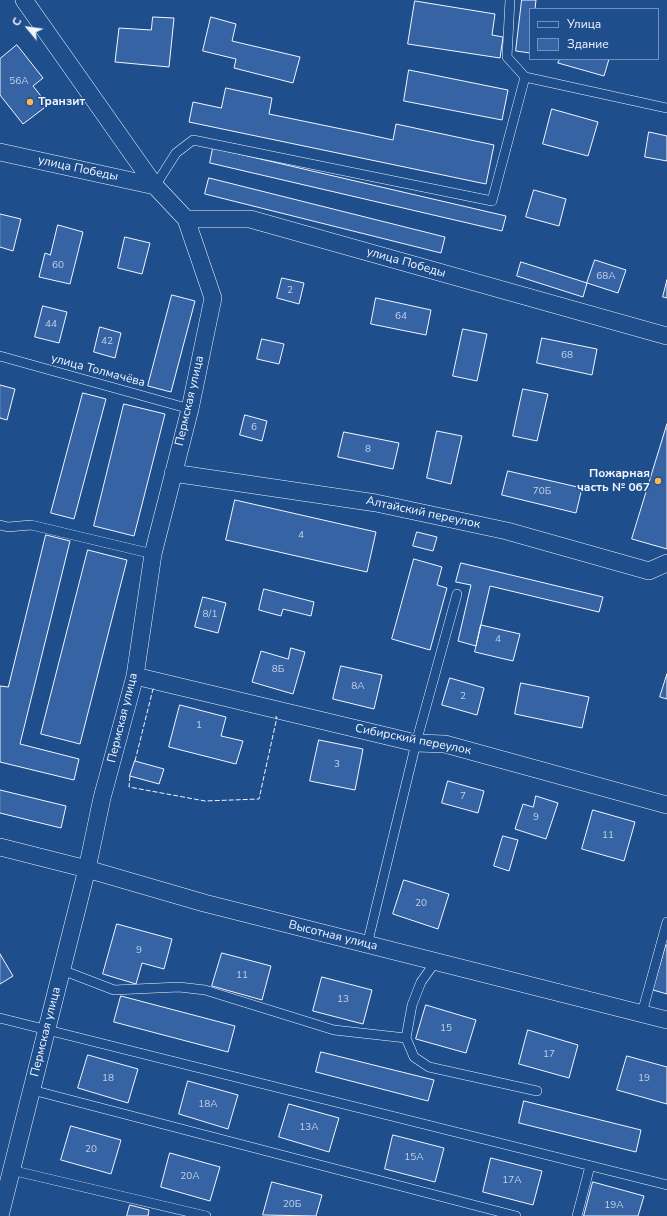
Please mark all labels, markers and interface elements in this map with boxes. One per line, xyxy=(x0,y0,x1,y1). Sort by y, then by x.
north arrow xyxy=(8,8,48,48)
legend xyxy=(529,8,659,60)
text: С xyxy=(9,15,25,29)
text: Улица xyxy=(567,16,601,32)
text: Здание xyxy=(567,36,609,52)
house number: 56А xyxy=(9,76,29,88)
place label: Транзит xyxy=(38,95,85,109)
marker: Транзит xyxy=(25,97,35,107)
street label: улица Победы xyxy=(37,153,119,185)
street label: улица Победы xyxy=(365,245,447,281)
house number: 60 xyxy=(52,260,64,272)
house number: 68А xyxy=(596,271,616,283)
house number: 2 xyxy=(287,285,293,297)
house number: 64 xyxy=(395,311,407,323)
house number: 44 xyxy=(45,319,57,331)
house number: 42 xyxy=(101,336,113,348)
house number: 68 xyxy=(561,350,573,362)
street label: улица Толмачёва xyxy=(49,351,147,391)
street label: Пермская улица xyxy=(173,355,207,447)
house number: 6 xyxy=(251,422,257,434)
house number: 8 xyxy=(365,444,371,456)
place label: Пожарная часть № 067 xyxy=(577,467,650,495)
marker: Пожарная часть № 067 xyxy=(653,476,663,486)
house number: 70Б xyxy=(533,486,551,498)
street label: Алтайский переулок xyxy=(365,494,481,532)
house number: 4 xyxy=(298,530,304,542)
house number: 8/1 xyxy=(203,609,217,621)
house number: 4 xyxy=(495,634,501,646)
house number: 8Б xyxy=(272,664,284,676)
street label: Пермская улица xyxy=(105,672,141,764)
house number: 8А xyxy=(351,681,365,693)
house number: 2 xyxy=(460,691,466,703)
house number: 1 xyxy=(196,720,202,732)
street label: Сибирский переулок xyxy=(354,722,472,758)
house number: 3 xyxy=(334,759,340,771)
house number: 7 xyxy=(460,791,466,803)
house number: 9 xyxy=(533,812,539,824)
house number: 11 xyxy=(602,830,614,842)
house number: 20 xyxy=(415,898,427,910)
street label: Высотная улица xyxy=(287,918,379,954)
house number: 9 xyxy=(136,945,142,957)
house number: 11 xyxy=(236,970,248,982)
street label: Пермская улица xyxy=(28,986,64,1078)
house number: 13 xyxy=(337,994,349,1006)
house number: 15 xyxy=(440,1023,452,1035)
house number: 17 xyxy=(543,1049,555,1061)
house number: 18 xyxy=(102,1073,114,1085)
house number: 19 xyxy=(638,1073,650,1085)
house number: 18А xyxy=(198,1099,218,1111)
house number: 13А xyxy=(299,1122,319,1134)
house number: 20 xyxy=(85,1144,97,1156)
house number: 15А xyxy=(404,1152,424,1164)
house number: 20А xyxy=(180,1171,200,1183)
house number: 17А xyxy=(502,1175,522,1187)
house number: 20Б xyxy=(283,1199,301,1211)
house number: 19А xyxy=(604,1200,624,1212)

